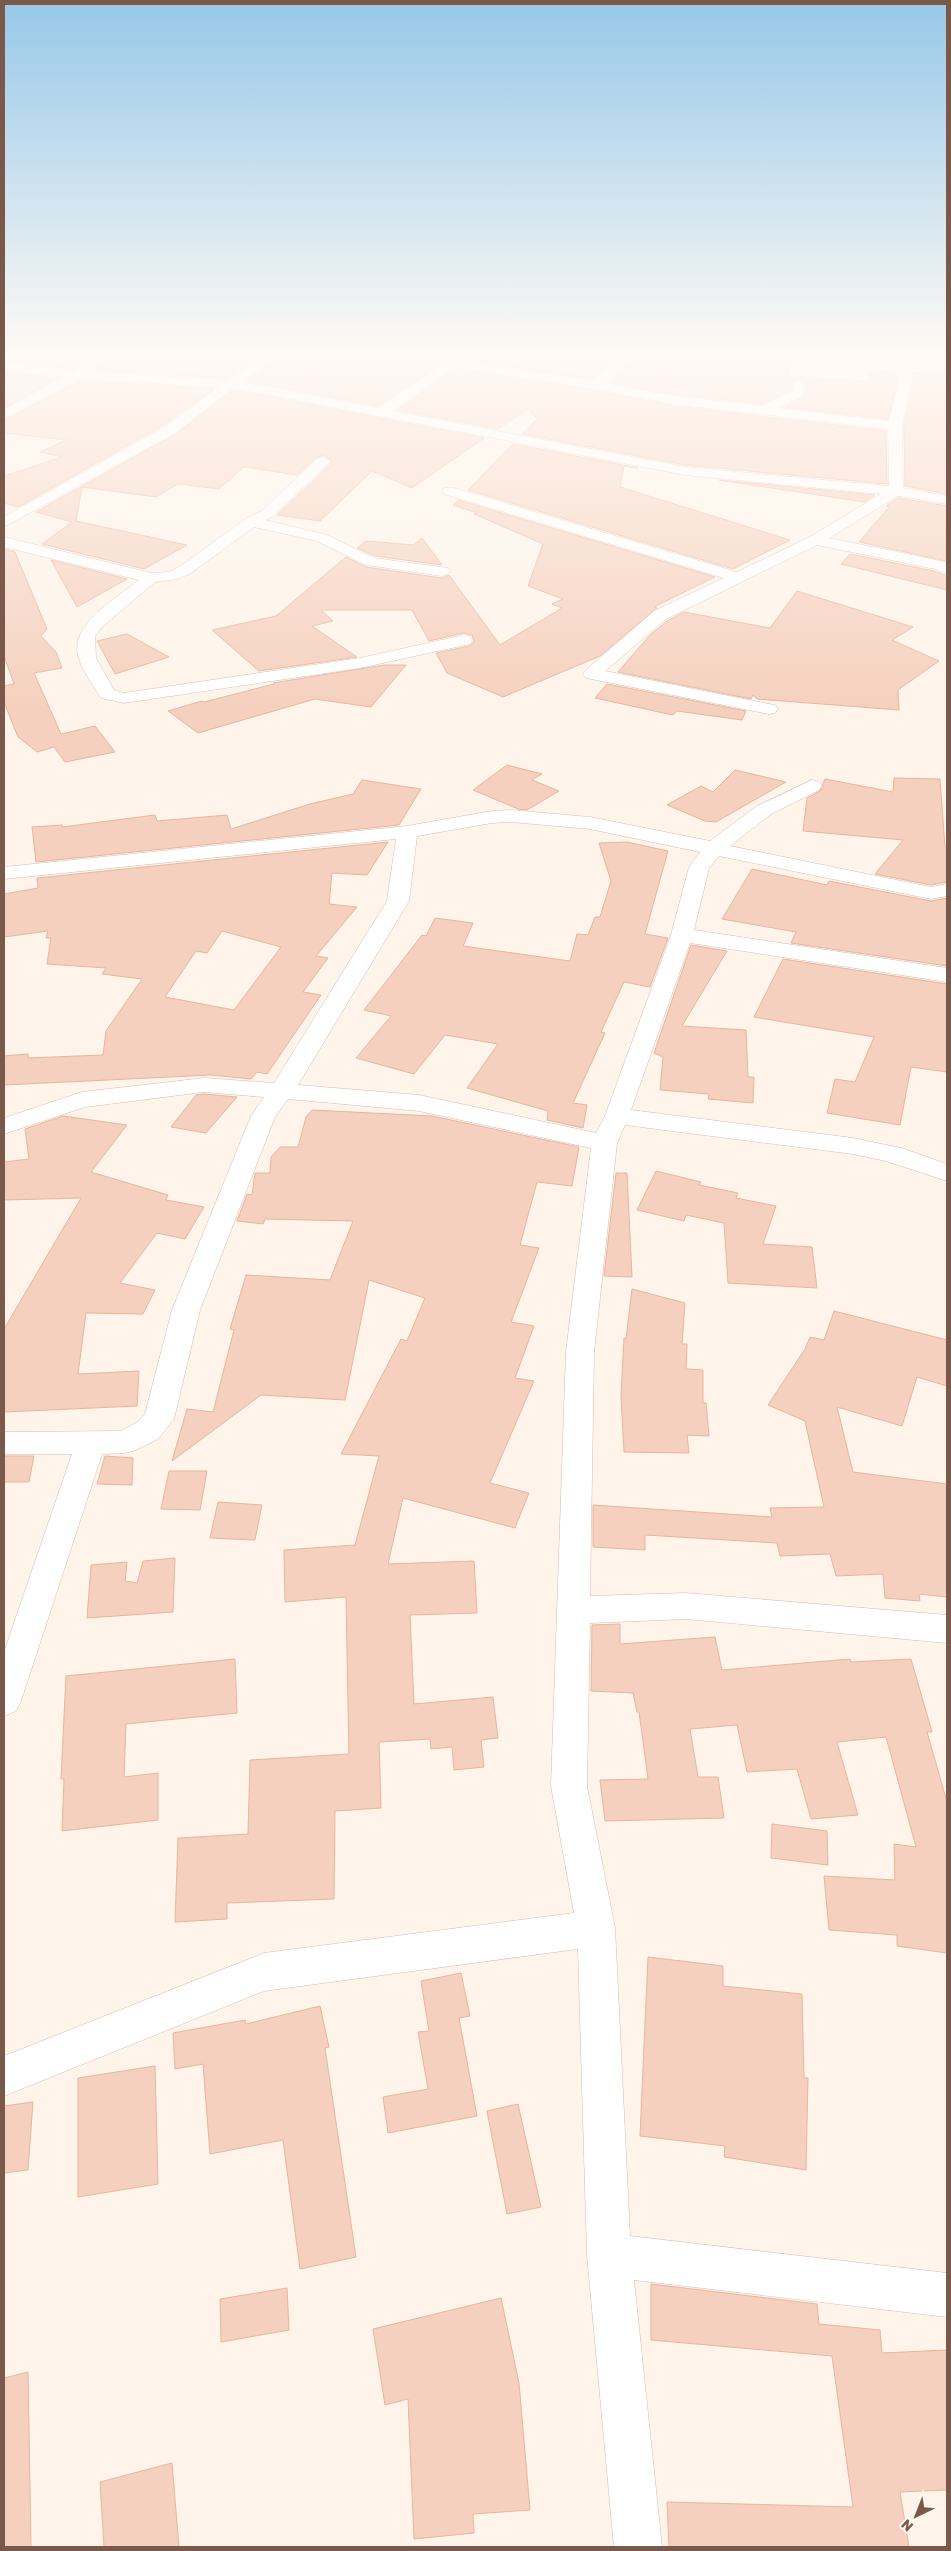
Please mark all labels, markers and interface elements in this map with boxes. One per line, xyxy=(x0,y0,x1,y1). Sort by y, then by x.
north arrow xyxy=(891,2491,941,2541)
text: N xyxy=(898,2515,917,2535)

